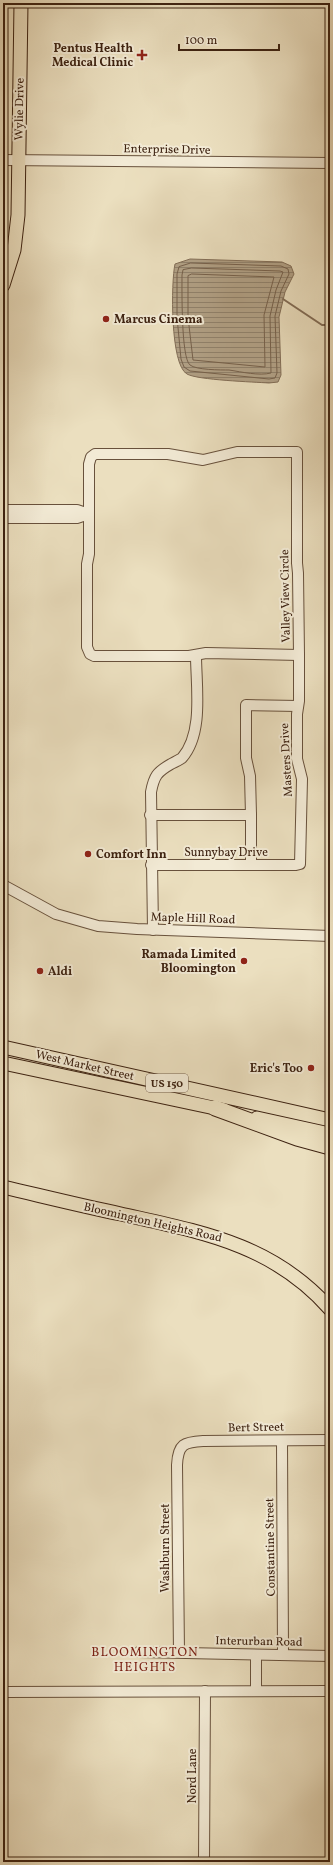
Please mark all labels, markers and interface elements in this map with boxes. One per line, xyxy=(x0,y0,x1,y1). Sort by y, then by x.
scale bar xyxy=(179,26,279,52)
text: 100 m xyxy=(185,33,218,49)
place label: Pentus Health Medical Clinic xyxy=(52,41,133,71)
marker: Pentus Health Medical Clinic xyxy=(136,49,148,61)
street label: Wylie Drive xyxy=(11,77,29,140)
street label: Enterprise Drive xyxy=(123,141,211,159)
place label: Marcus Cinema xyxy=(114,312,203,328)
marker: Marcus Cinema xyxy=(101,314,111,324)
street label: Valley View Circle xyxy=(277,549,295,643)
street label: Masters Drive xyxy=(277,722,297,797)
street label: Sunnybay Drive xyxy=(184,845,268,861)
place label: Comfort Inn xyxy=(96,847,167,863)
marker: Comfort Inn xyxy=(83,849,93,859)
street label: Maple Hill Road xyxy=(150,910,236,928)
place label: Ramada Limited Bloomington xyxy=(141,947,237,977)
marker: Ramada Limited Bloomington xyxy=(239,956,249,966)
place label: Aldi xyxy=(48,964,72,980)
marker: Aldi xyxy=(35,966,45,976)
street label: West Market Street xyxy=(34,1047,136,1085)
place label: Eric's Too xyxy=(250,1061,303,1077)
marker: Eric's Too xyxy=(306,1063,316,1073)
road number: US 150 xyxy=(146,1074,188,1092)
street label: Bloomington Heights Road xyxy=(82,1199,224,1247)
street label: Bert Street xyxy=(228,1420,284,1436)
street label: Constantine Street xyxy=(262,1498,280,1596)
street label: Washburn Street xyxy=(158,1504,174,1592)
street label: Interurban Road xyxy=(215,1633,303,1651)
district label: BLOOMINGTON HEIGHTS xyxy=(91,1644,199,1677)
street label: Nord Lane xyxy=(185,1748,201,1804)

